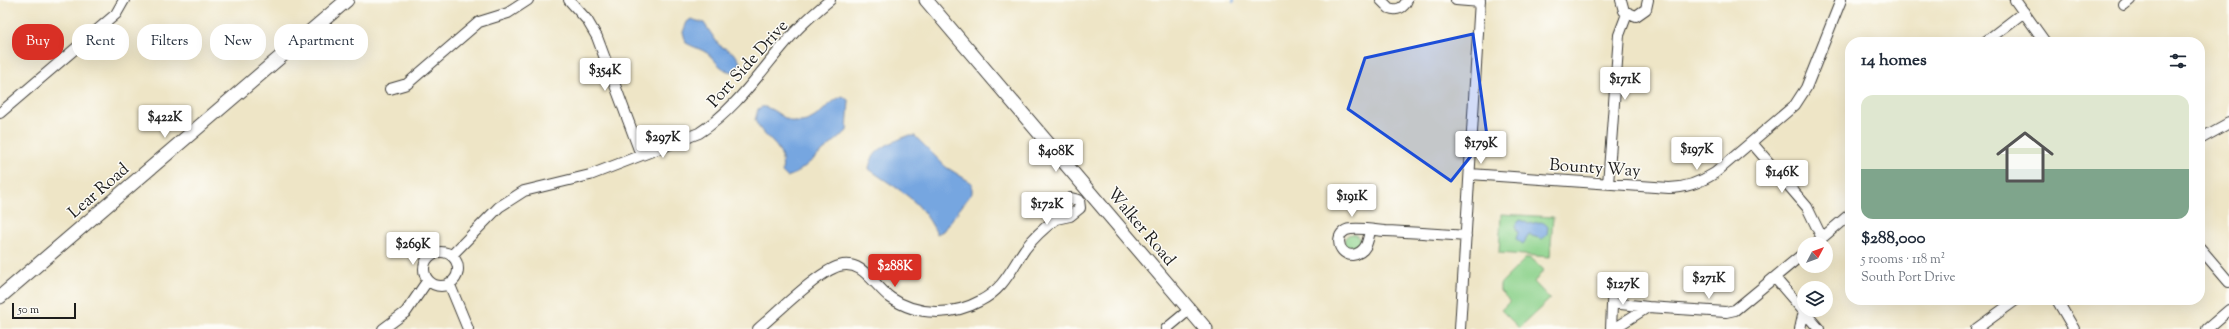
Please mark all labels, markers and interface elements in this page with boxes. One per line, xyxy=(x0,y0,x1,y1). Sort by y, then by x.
street label: Port Side Drive xyxy=(703,15,794,114)
chip: Buy xyxy=(12,24,64,60)
chip: Rent xyxy=(72,24,129,60)
chip: Filters xyxy=(137,24,202,60)
chip: New xyxy=(210,24,266,60)
chip: Apartment xyxy=(274,24,368,60)
text: 14 homes xyxy=(1861,49,1927,73)
icon: filters xyxy=(2167,50,2189,72)
pin: $354K xyxy=(577,58,633,92)
text: $354K xyxy=(589,62,621,80)
pin: $171K xyxy=(1597,67,1653,101)
text: $171K xyxy=(1609,71,1641,89)
pin: $422K xyxy=(137,105,193,139)
text: $422K xyxy=(147,109,183,127)
icon: home xyxy=(1989,121,2061,193)
pin: $297K xyxy=(635,125,691,159)
text: $297K xyxy=(645,129,681,147)
pin: $179K xyxy=(1453,131,1509,165)
text: $179K xyxy=(1464,135,1498,153)
pin: $197K xyxy=(1669,137,1725,171)
pin: $408K xyxy=(1028,139,1084,173)
text: $197K xyxy=(1680,141,1714,159)
text: $408K xyxy=(1038,143,1074,161)
street label: Bounty Way xyxy=(1548,154,1642,184)
street label: Lear Road xyxy=(64,158,135,225)
pin: $146K xyxy=(1754,160,1810,194)
text: $146K xyxy=(1765,164,1799,182)
street label: Walker Road xyxy=(1101,183,1181,272)
pin: $191K xyxy=(1324,184,1380,218)
text: $191K xyxy=(1336,188,1368,206)
pin: $172K xyxy=(1019,192,1075,226)
text: $172K xyxy=(1030,196,1064,214)
text: $288,000 xyxy=(1861,227,1926,251)
pin: $269K xyxy=(385,232,441,266)
text: $269K xyxy=(395,236,431,254)
north arrow xyxy=(1797,237,1833,273)
map controls xyxy=(1797,237,1833,317)
text: 5 rooms · 118 m² xyxy=(1861,251,1945,269)
pin: $288K xyxy=(867,254,923,288)
text: $288K xyxy=(877,258,913,276)
pin: $271K xyxy=(1681,266,1737,300)
text: South Port Drive xyxy=(1861,269,1955,287)
text: $271K xyxy=(1692,270,1726,288)
pin: $127K xyxy=(1595,272,1651,306)
text: $127K xyxy=(1606,276,1640,294)
button: layers xyxy=(1797,281,1833,317)
scale bar xyxy=(12,301,76,320)
text: 50 m xyxy=(18,302,39,318)

